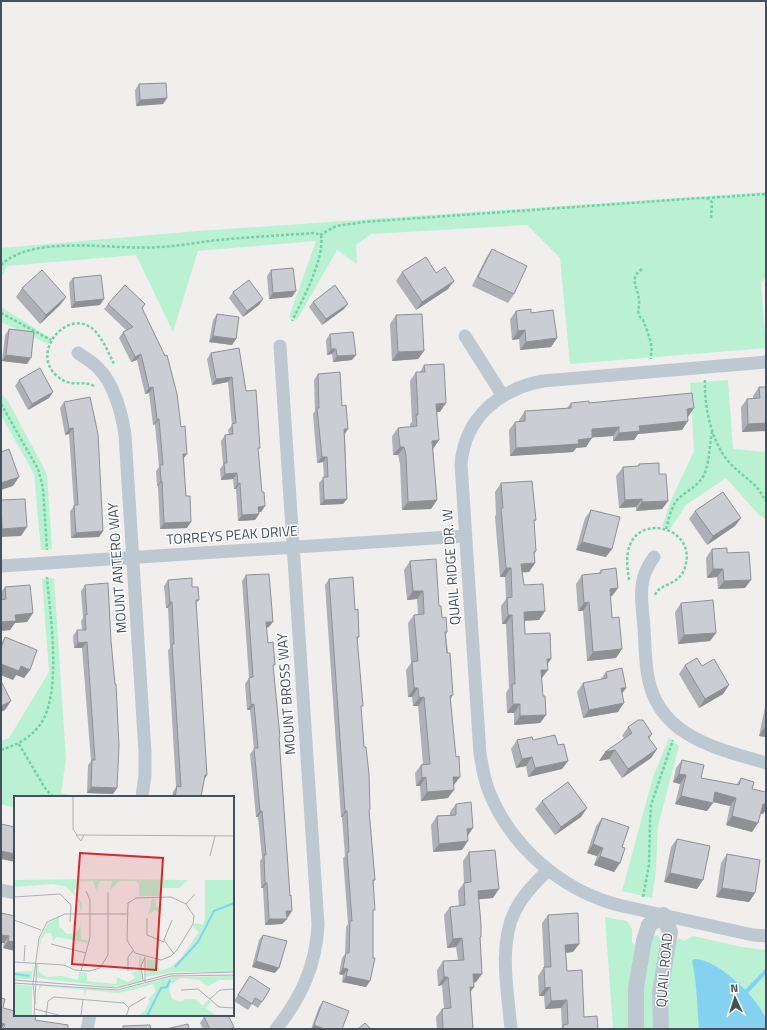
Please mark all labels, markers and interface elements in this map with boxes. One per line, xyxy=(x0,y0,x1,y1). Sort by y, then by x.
street label: MOUNT ANTERO WAY xyxy=(101,501,132,634)
street label: QUAIL RIDGE DR. W xyxy=(436,508,465,626)
street label: TORREYS PEAK DRIVE xyxy=(166,519,299,550)
street label: MOUNT BROSS WAY xyxy=(271,632,300,756)
inset map xyxy=(14,796,234,1016)
street label: QUAIL ROAD xyxy=(650,932,677,1008)
north arrow xyxy=(715,978,755,1018)
text: N xyxy=(730,980,739,996)

